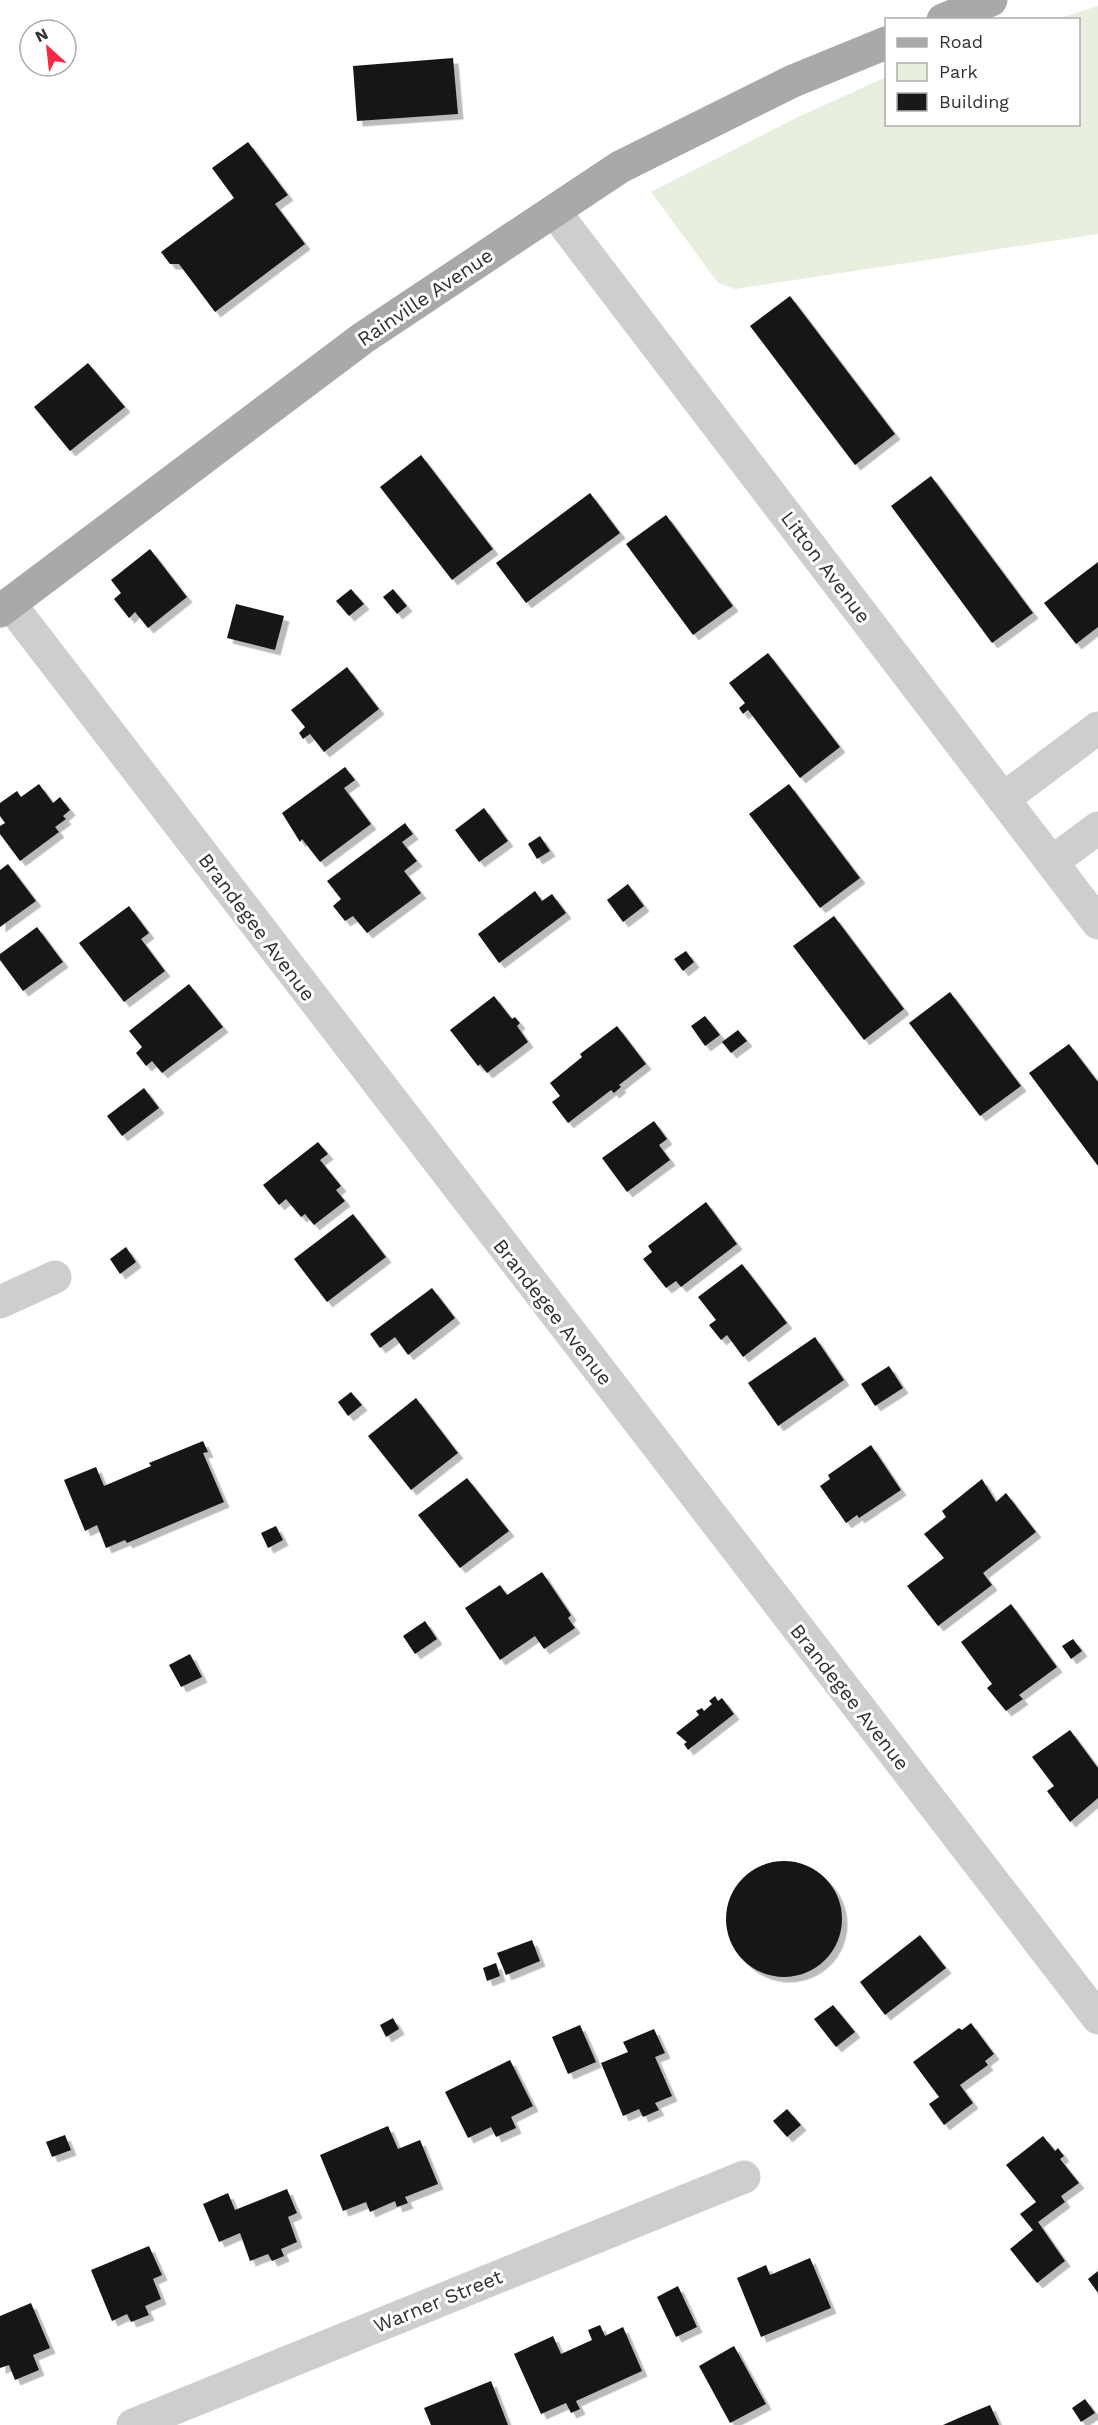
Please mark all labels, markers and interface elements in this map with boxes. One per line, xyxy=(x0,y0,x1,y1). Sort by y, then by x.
north arrow xyxy=(18,18,78,78)
legend xyxy=(885,18,1080,126)
text: N xyxy=(32,24,51,46)
text: Road xyxy=(939,31,983,52)
text: Park xyxy=(939,61,978,82)
text: Building xyxy=(939,91,1009,112)
street label: Rainville Avenue xyxy=(353,243,497,351)
street label: Litton Avenue xyxy=(776,506,876,628)
street label: Brandegee Avenue xyxy=(193,848,321,1006)
street label: Brandegee Avenue xyxy=(488,1234,618,1390)
street label: Brandegee Avenue xyxy=(785,1619,915,1775)
street label: Warner Street xyxy=(370,2264,506,2338)

